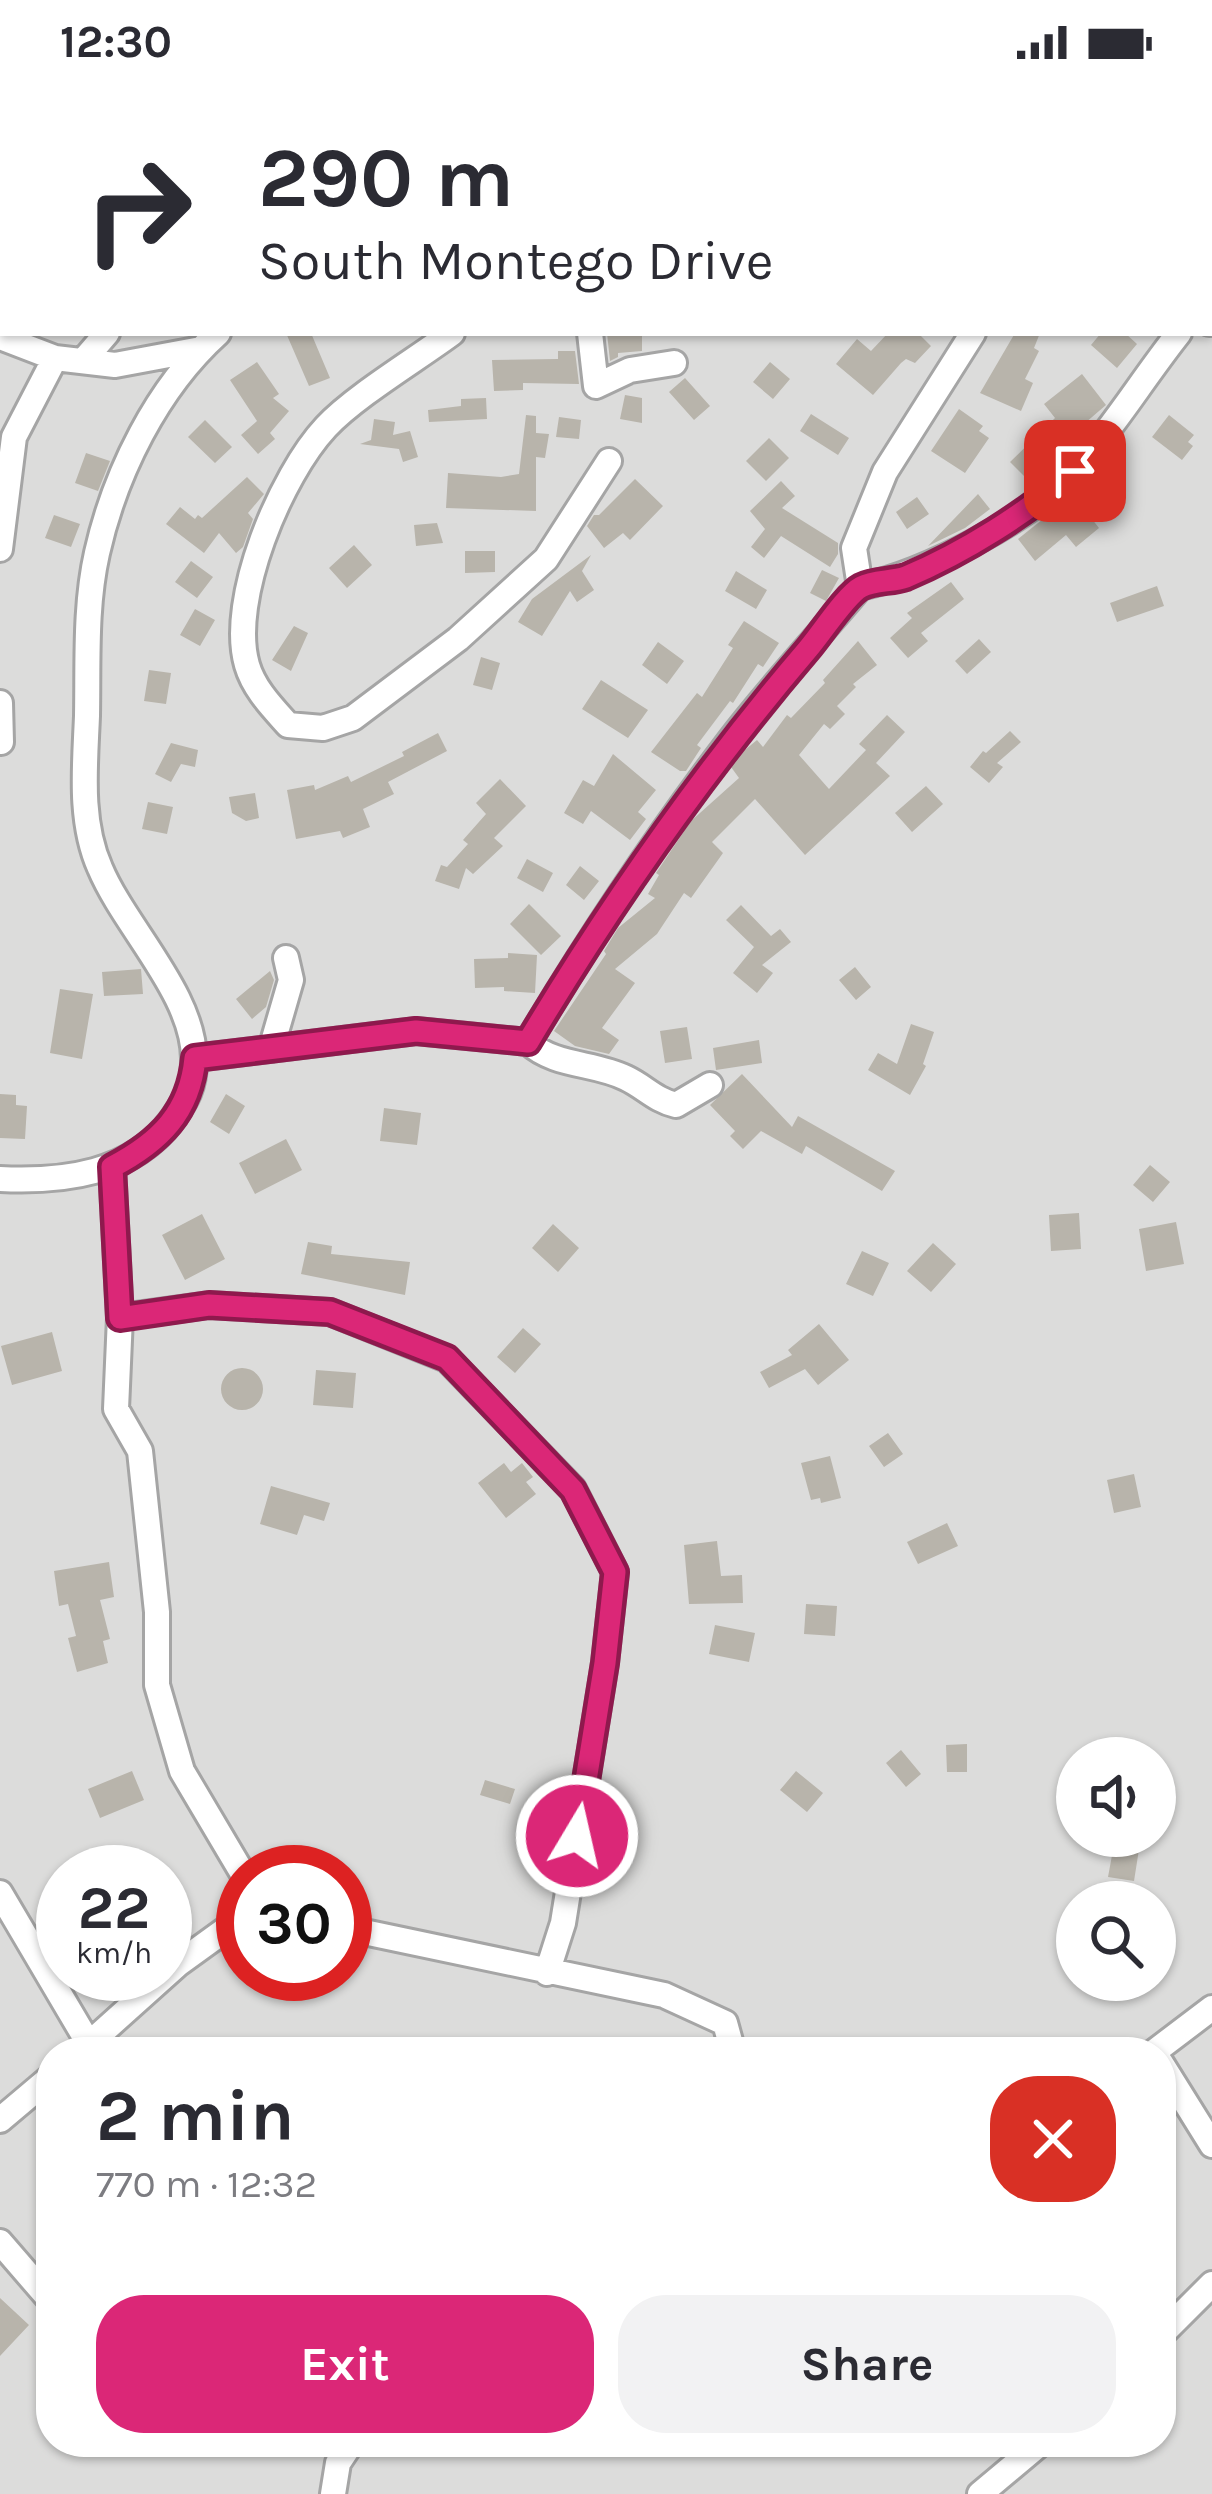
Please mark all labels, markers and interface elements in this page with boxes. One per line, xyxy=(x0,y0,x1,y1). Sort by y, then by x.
text: 12:30 xyxy=(60,16,172,68)
text: 290 m xyxy=(258,129,514,227)
icon: right xyxy=(60,132,216,288)
text: South Montego Drive xyxy=(258,229,773,293)
pin xyxy=(1024,420,1126,522)
icon: arrive xyxy=(1042,438,1108,504)
map controls xyxy=(1056,1737,1176,2001)
button: sound xyxy=(1056,1737,1176,1857)
position arrow xyxy=(514,1773,640,1899)
speed limit sign: 30 xyxy=(216,1845,372,2001)
text: 22 xyxy=(78,1873,150,1943)
button: search xyxy=(1056,1881,1176,2001)
text: km/h xyxy=(76,1935,152,1971)
text: 2 min xyxy=(96,2074,295,2158)
button: close xyxy=(990,2076,1116,2202)
text: 770 m · 12:32 xyxy=(96,2161,317,2207)
button: Exit xyxy=(96,2295,594,2433)
button: Share xyxy=(618,2295,1116,2433)

